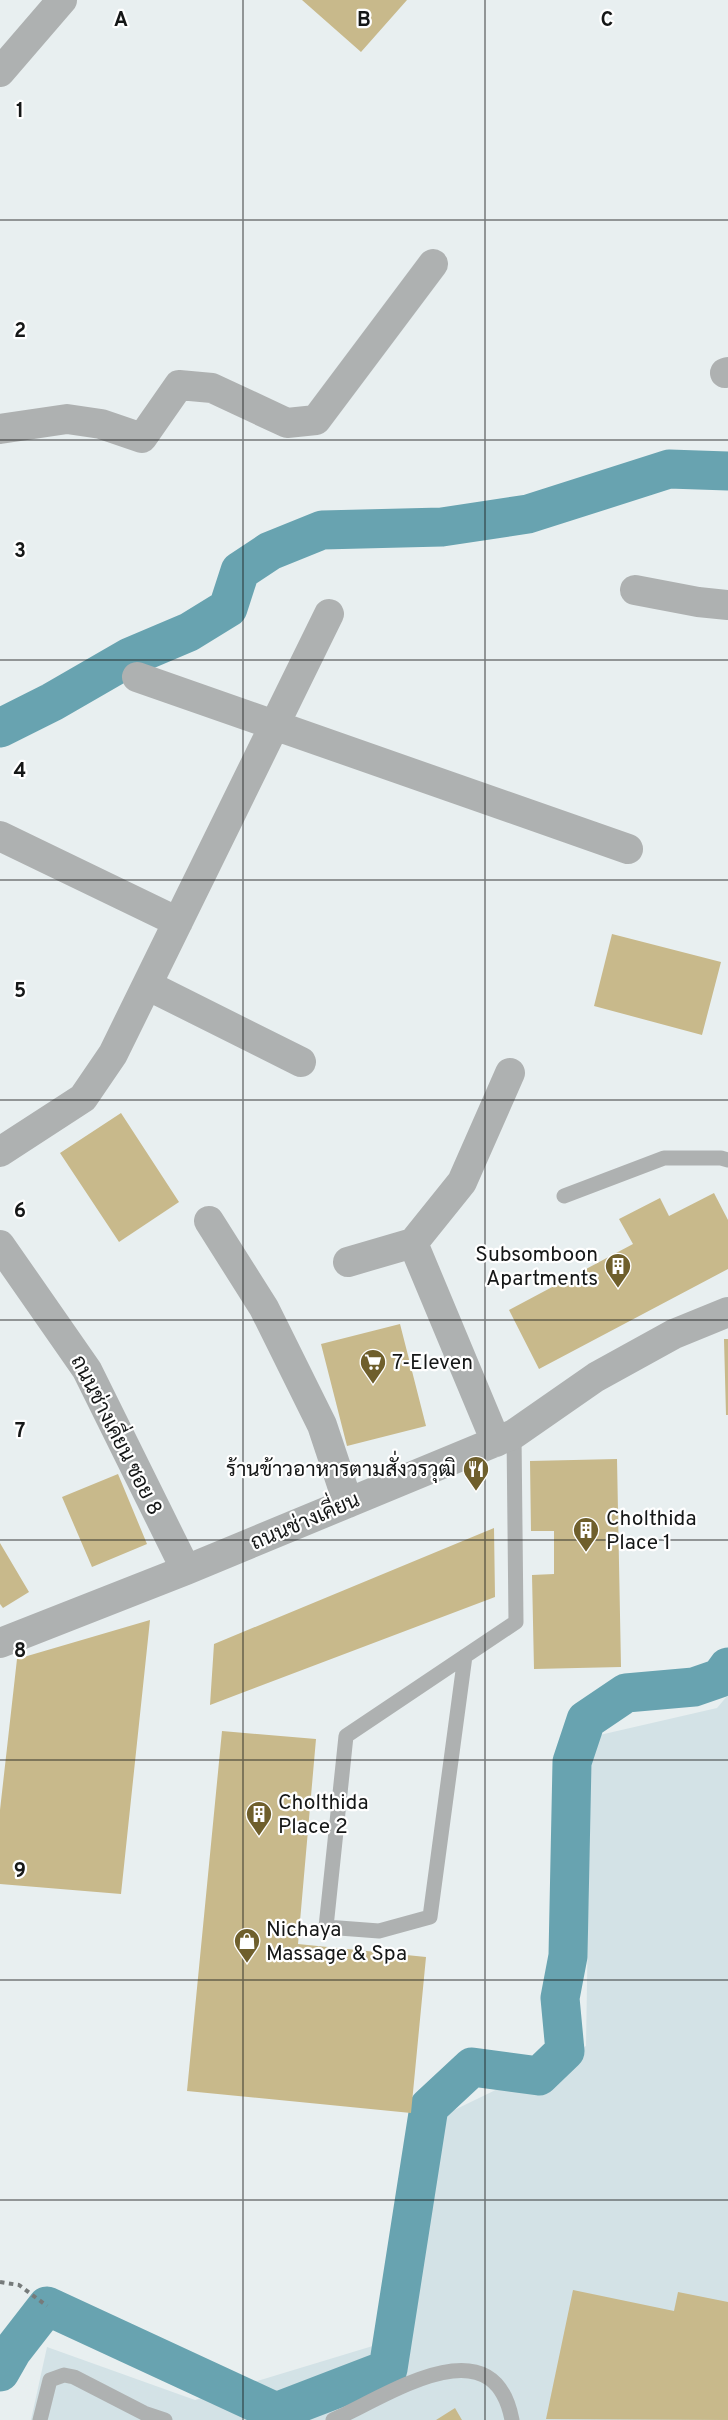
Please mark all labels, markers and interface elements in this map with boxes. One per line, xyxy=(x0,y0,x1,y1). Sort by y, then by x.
text: A xyxy=(114,8,128,34)
text: B xyxy=(357,8,371,34)
text: C xyxy=(601,8,613,34)
text: 1 xyxy=(16,99,24,125)
text: 2 xyxy=(14,319,26,345)
text: 3 xyxy=(14,539,26,565)
text: 4 xyxy=(14,759,26,785)
text: 5 xyxy=(14,979,26,1005)
text: 6 xyxy=(14,1199,26,1225)
place label: Subsomboon Apartments xyxy=(475,1242,598,1293)
building icon: Subsomboon Apartments xyxy=(603,1251,633,1289)
supermarket icon: 7-Eleven xyxy=(358,1347,388,1385)
street label: ถนนช่างเคี่ยน ซอย 8 xyxy=(64,1348,175,1520)
place label: 7-Eleven xyxy=(392,1350,473,1377)
text: 7 xyxy=(15,1419,25,1445)
place label: ร้านข้าวอาหารตามสั่งวรวุฒิ xyxy=(226,1450,456,1484)
restaurant icon: ร้านข้าวอาหารตามสั่งวรวุฒิ xyxy=(461,1454,491,1492)
street label: ถนนช่างเคี่ยน xyxy=(244,1480,364,1557)
place label: Cholthida Place 1 xyxy=(606,1506,696,1557)
building icon: Cholthida Place 1 xyxy=(571,1515,601,1553)
text: 8 xyxy=(14,1639,26,1665)
place label: Cholthida Place 2 xyxy=(278,1790,368,1841)
building icon: Cholthida Place 2 xyxy=(244,1799,274,1837)
text: 9 xyxy=(14,1859,26,1885)
place label: Nichaya Massage & Spa xyxy=(266,1917,407,1968)
shop icon: Nichaya Massage & Spa xyxy=(232,1926,262,1964)

